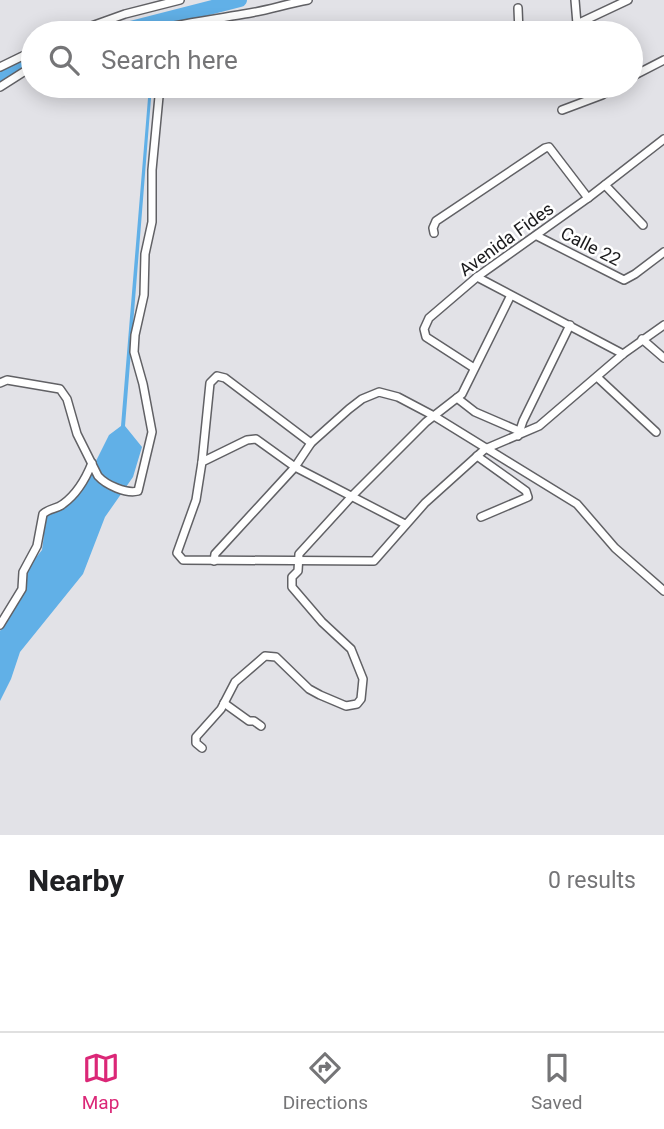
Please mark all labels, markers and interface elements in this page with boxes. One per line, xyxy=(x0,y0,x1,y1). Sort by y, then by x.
search box xyxy=(21,21,643,98)
icon: search xyxy=(45,41,83,79)
text: Search here xyxy=(101,45,238,75)
street label: Avenida Fides xyxy=(455,198,557,280)
street label: Calle 22 xyxy=(557,222,625,270)
text: Nearby xyxy=(28,863,124,898)
text: 0 results xyxy=(548,867,636,894)
tab: Map xyxy=(82,1049,120,1114)
tab: Directions xyxy=(283,1049,368,1114)
tab: Saved xyxy=(531,1049,582,1114)

